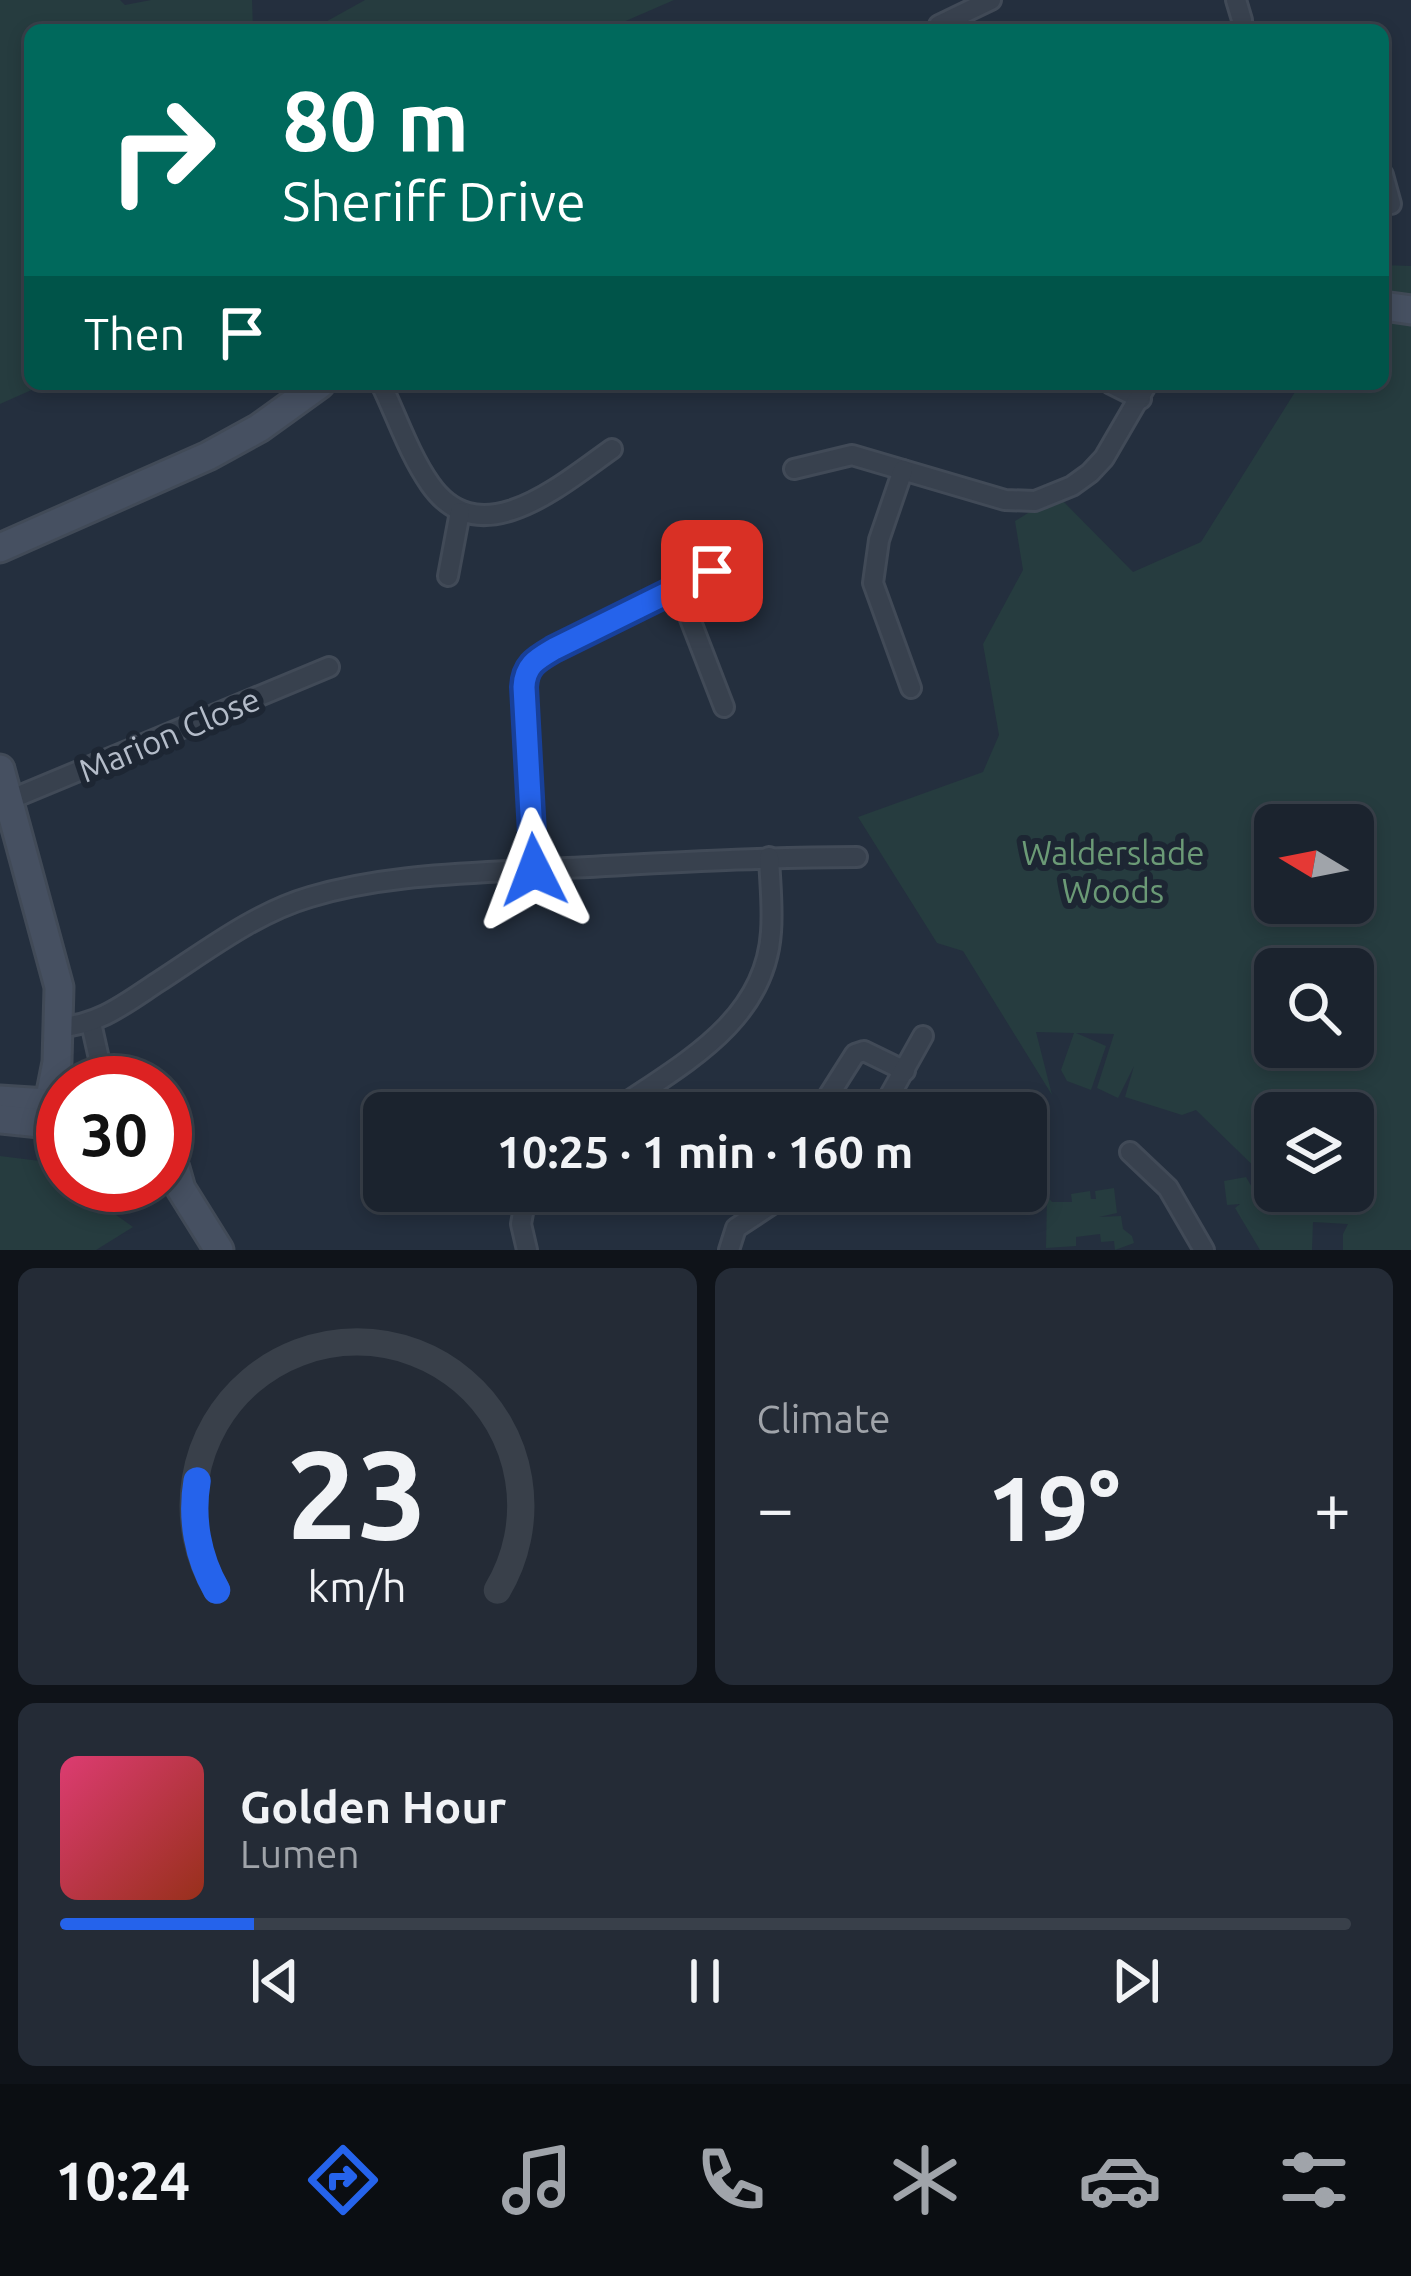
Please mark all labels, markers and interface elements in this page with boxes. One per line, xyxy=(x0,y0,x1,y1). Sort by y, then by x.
icon: right xyxy=(84,72,240,228)
text: 80 m xyxy=(282,73,469,167)
text: Sheriff Drive xyxy=(282,171,586,231)
icon: arrive xyxy=(209,300,275,366)
text: Then xyxy=(84,308,185,359)
pin xyxy=(661,520,763,622)
icon: arrive xyxy=(679,538,745,604)
street label: Marion Close xyxy=(73,679,265,789)
north arrow xyxy=(1254,804,1374,924)
map controls xyxy=(1254,804,1374,1212)
position arrow xyxy=(471,807,597,933)
park label: Walderslade Woods xyxy=(1021,834,1205,909)
button: search xyxy=(1254,948,1374,1068)
speed limit sign: 30 xyxy=(36,1056,192,1212)
button: layers xyxy=(1254,1092,1374,1212)
text: 10:25 · 1 min · 160 m xyxy=(497,1126,913,1177)
text: Climate xyxy=(757,1397,891,1440)
text: 23 xyxy=(287,1423,428,1563)
text: 19° xyxy=(987,1457,1120,1558)
text: − xyxy=(757,1470,794,1544)
text: + xyxy=(1314,1470,1351,1544)
text: km/h xyxy=(308,1561,407,1609)
text: Golden Hour xyxy=(240,1781,506,1832)
text: Lumen xyxy=(240,1832,360,1875)
icon: previous xyxy=(242,1948,308,2014)
icon: pause xyxy=(672,1948,738,2014)
icon: next xyxy=(1103,1948,1169,2014)
icon: directions xyxy=(301,2138,385,2222)
icon: music xyxy=(495,2138,579,2222)
icon: phone xyxy=(689,2138,773,2222)
icon: climate xyxy=(883,2138,967,2222)
icon: car xyxy=(1078,2138,1162,2222)
icon: filters xyxy=(1272,2138,1356,2222)
text: 10:24 xyxy=(55,2150,190,2210)

